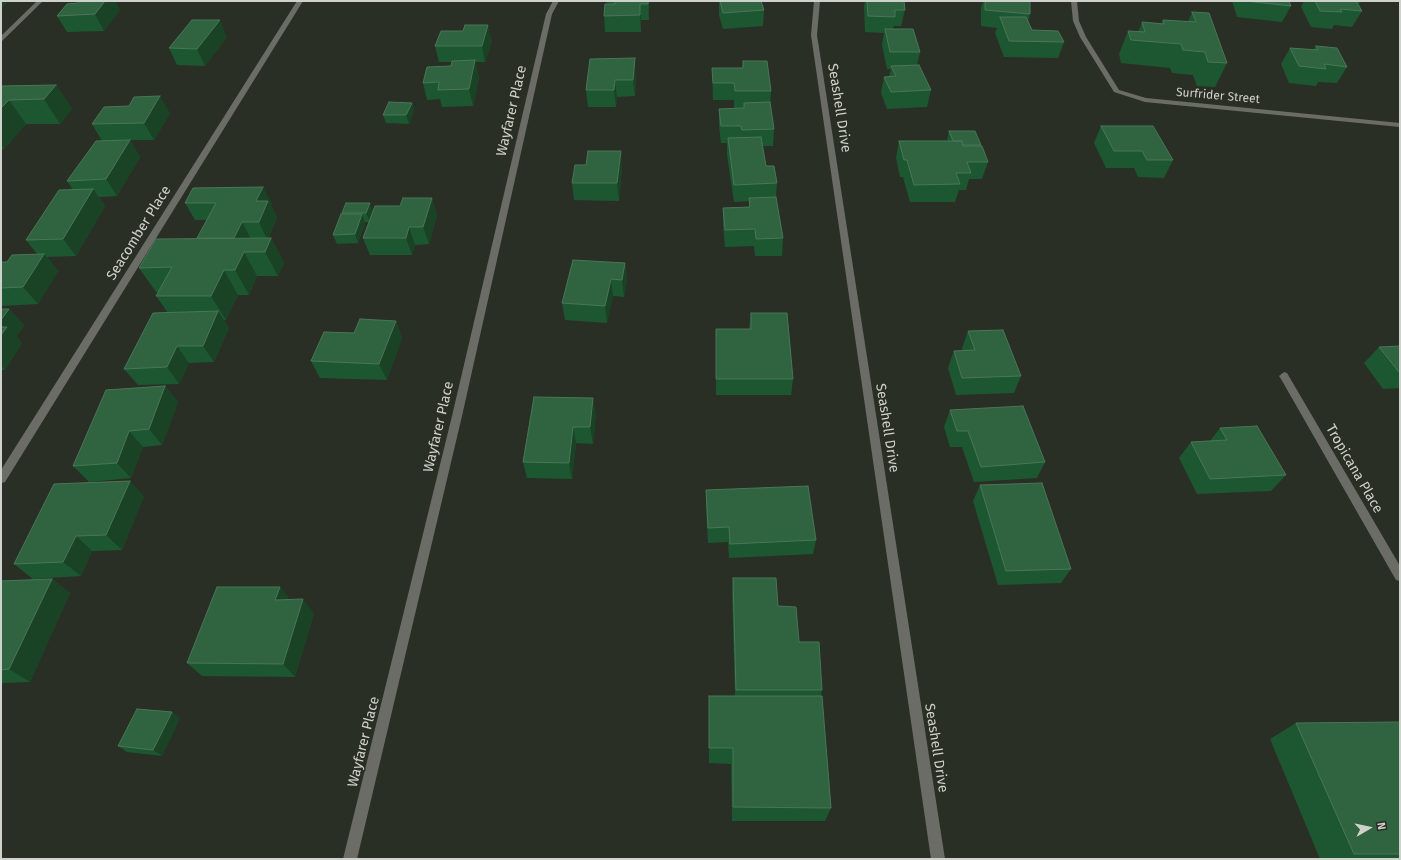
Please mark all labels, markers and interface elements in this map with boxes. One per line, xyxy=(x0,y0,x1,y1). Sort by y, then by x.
street label: Seashell Drive xyxy=(824,62,854,154)
street label: Wayfarer Place xyxy=(493,64,531,158)
street label: Surfrider Street xyxy=(1175,85,1261,107)
street label: Seacomber Place xyxy=(103,183,175,283)
street label: Wayfarer Place xyxy=(420,380,458,474)
street label: Seashell Drive xyxy=(872,382,902,474)
street label: Tropicana Place xyxy=(1322,422,1386,516)
street label: Wayfarer Place xyxy=(345,695,383,789)
street label: Seashell Drive xyxy=(921,702,951,794)
north arrow xyxy=(1349,808,1389,848)
text: N xyxy=(1374,821,1388,831)

